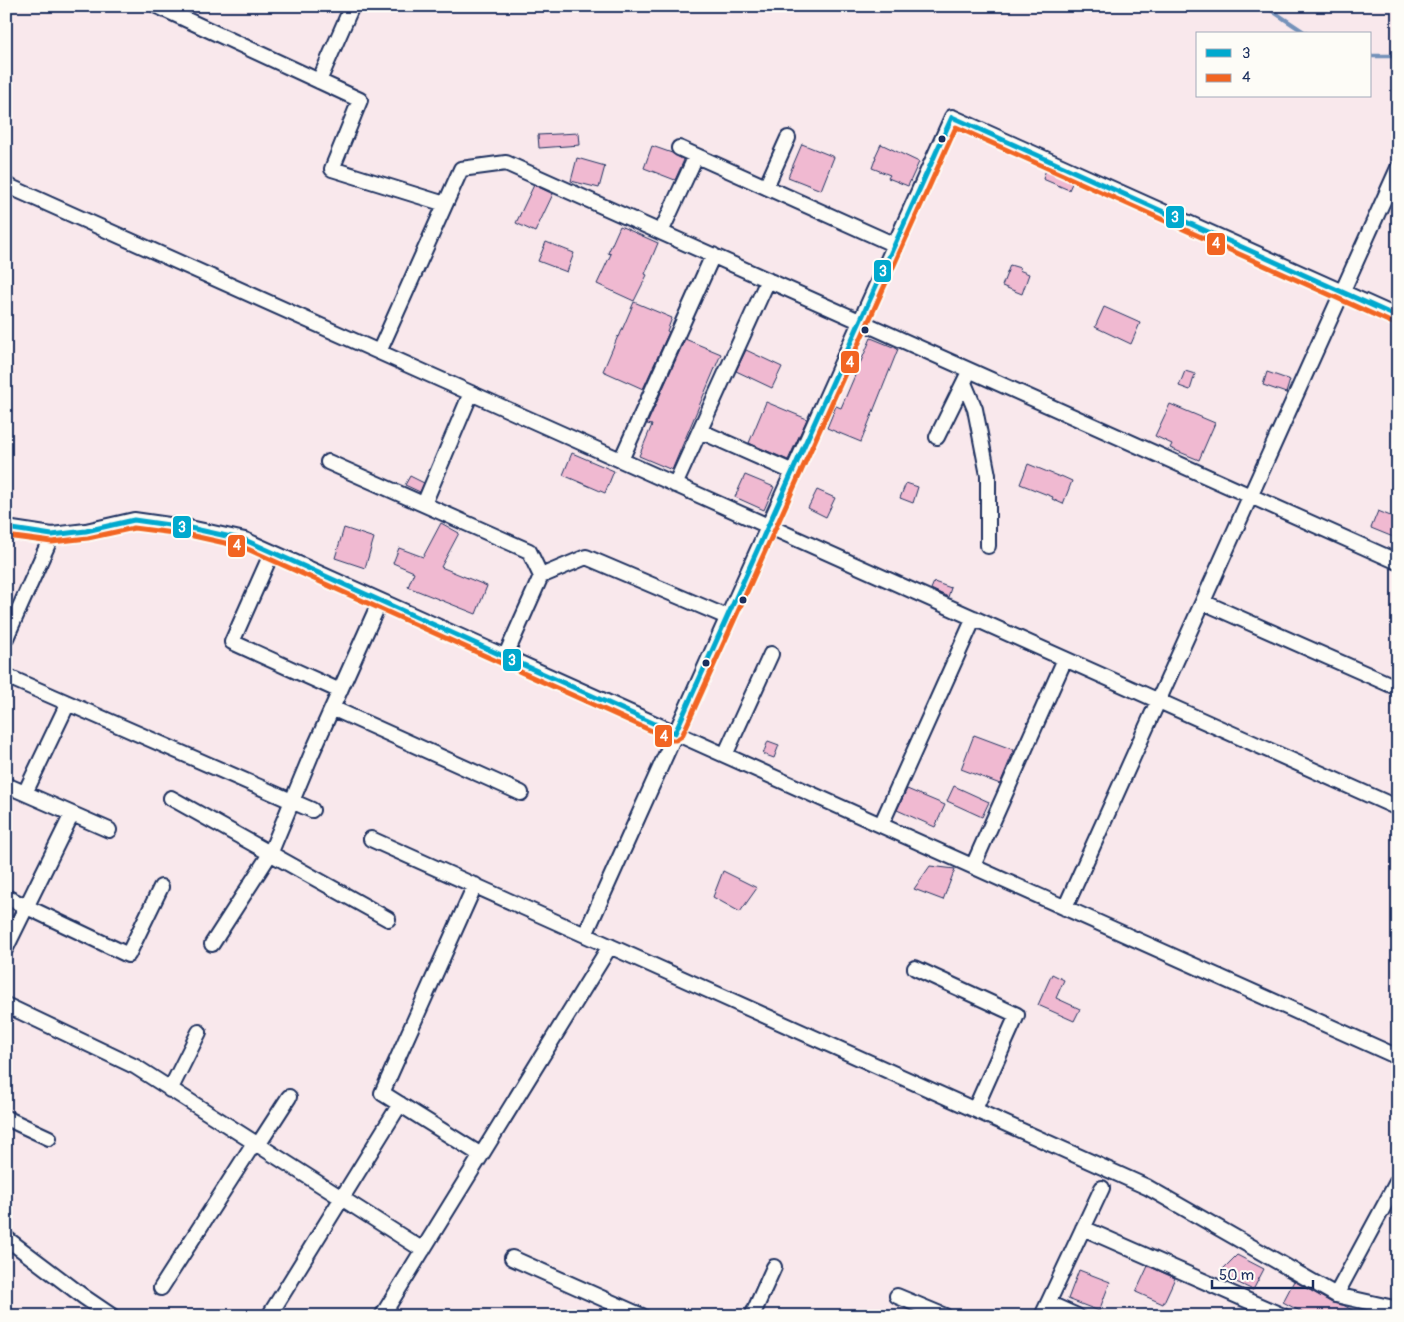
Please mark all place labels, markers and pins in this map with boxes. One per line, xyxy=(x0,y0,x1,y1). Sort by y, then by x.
unlabelled marker xyxy=(937,134,947,144)
unlabelled marker xyxy=(860,325,870,335)
unlabelled marker xyxy=(738,595,748,605)
unlabelled marker xyxy=(701,658,711,668)

